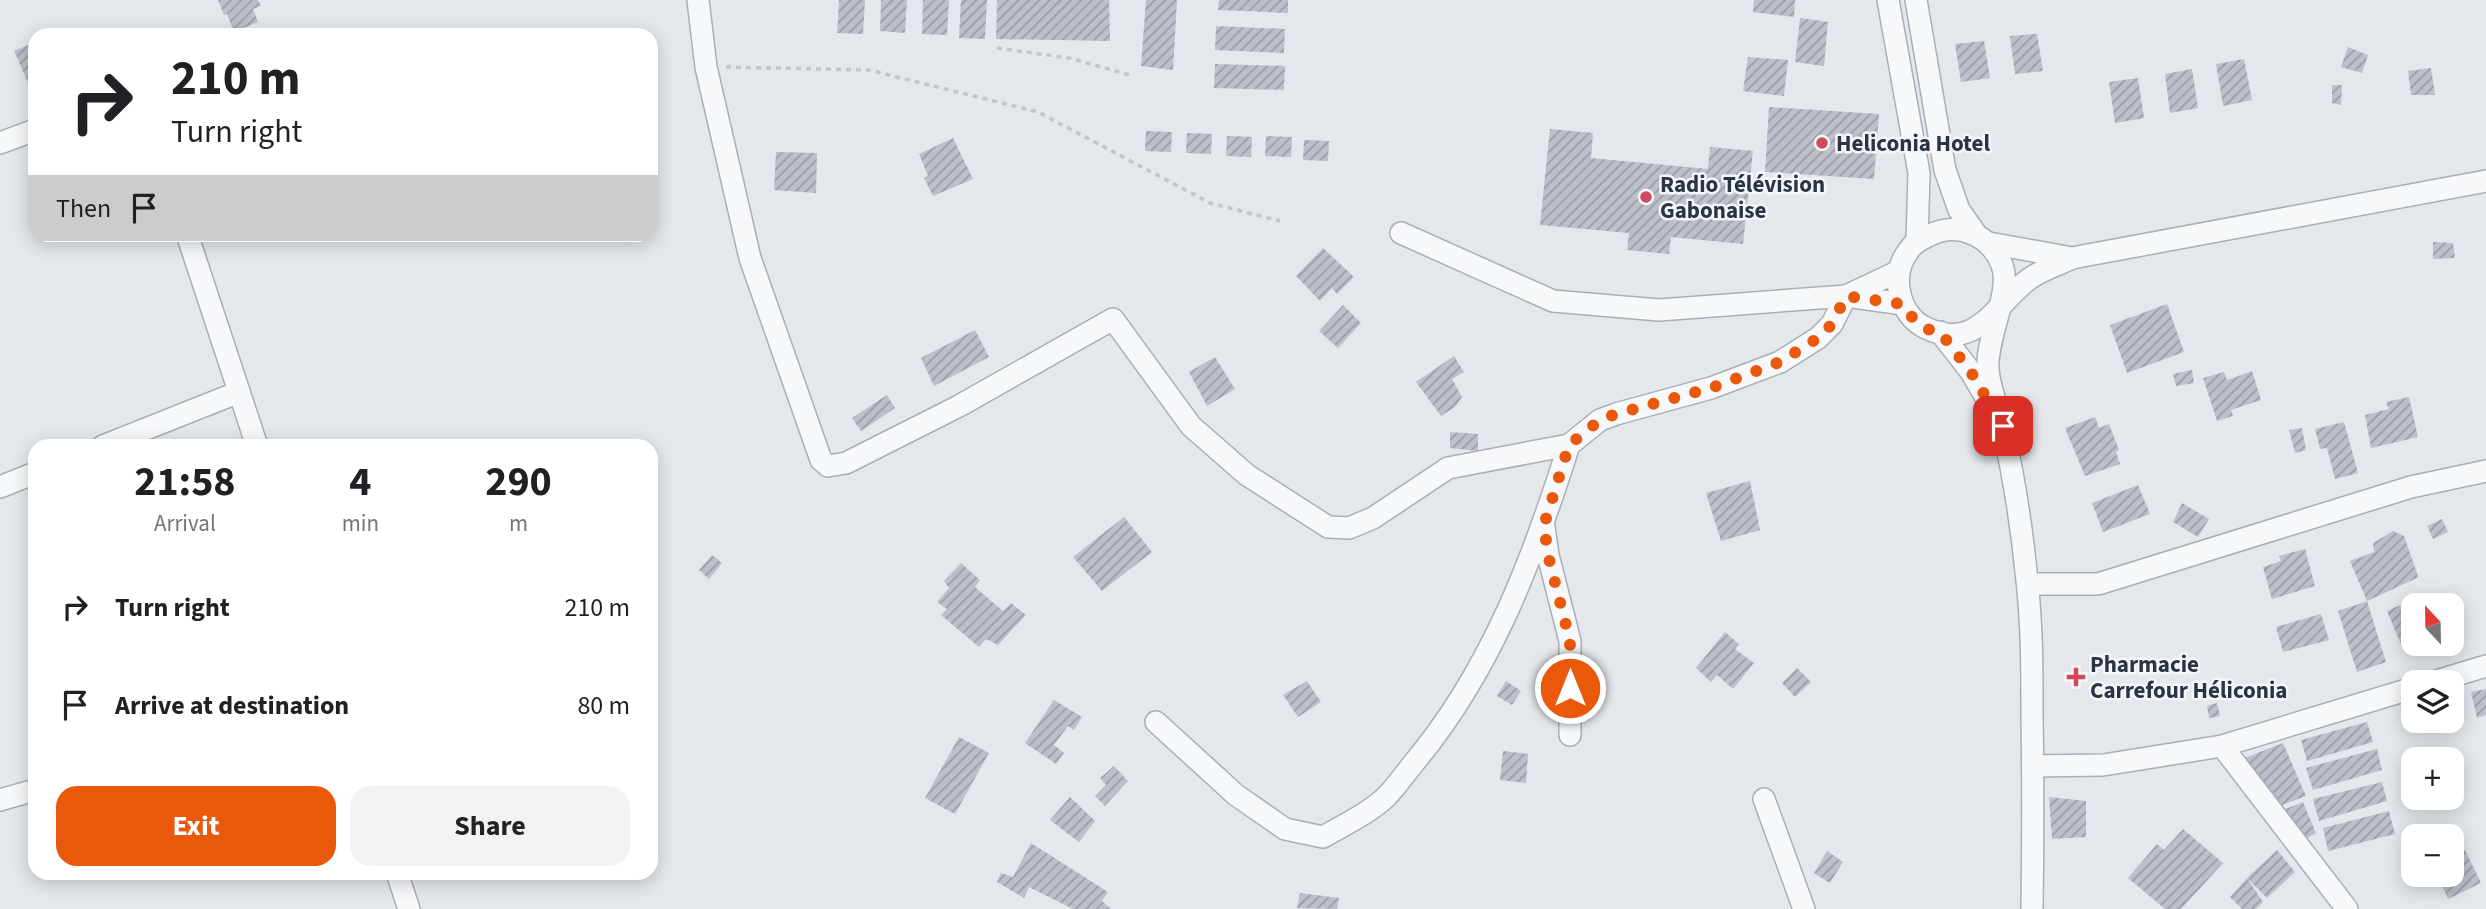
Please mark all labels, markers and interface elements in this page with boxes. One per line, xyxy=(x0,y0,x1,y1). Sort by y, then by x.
text: 210 m xyxy=(171,44,300,114)
icon: right xyxy=(56,56,147,147)
text: Turn right xyxy=(171,109,302,155)
place label: Heliconia Hotel xyxy=(1836,127,1990,160)
marker: Heliconia Hotel xyxy=(1814,135,1830,151)
place label: Radio Télévision Gabonaise xyxy=(1660,168,1825,227)
icon: arrive xyxy=(125,189,163,227)
marker: Radio Télévision Gabonaise xyxy=(1638,189,1654,205)
text: Then xyxy=(56,190,111,227)
pin xyxy=(1973,396,2033,456)
icon: arrive xyxy=(1984,407,2022,445)
text: 21:58 xyxy=(134,452,236,512)
text: 4 xyxy=(349,452,371,512)
text: 290 xyxy=(485,452,552,512)
text: Arrival xyxy=(154,507,216,540)
text: min xyxy=(342,507,379,540)
text: m xyxy=(509,507,528,540)
icon: right xyxy=(56,588,94,626)
text: Turn right xyxy=(115,589,230,626)
text: 210 m xyxy=(564,589,630,626)
north arrow xyxy=(2401,593,2464,656)
map controls xyxy=(2401,593,2464,887)
place label: Pharmacie Carrefour Héliconia xyxy=(2090,648,2287,707)
position arrow xyxy=(1533,651,1607,725)
marker: Pharmacie Carrefour Héliconia xyxy=(2068,669,2084,685)
button: layers xyxy=(2401,670,2464,733)
icon: arrive xyxy=(56,686,94,724)
text: Arrive at destination xyxy=(115,687,349,724)
text: 80 m xyxy=(577,687,630,724)
button: + xyxy=(2401,747,2464,810)
button: Exit xyxy=(56,786,336,866)
button: Share xyxy=(350,786,630,866)
button: − xyxy=(2401,824,2464,887)

